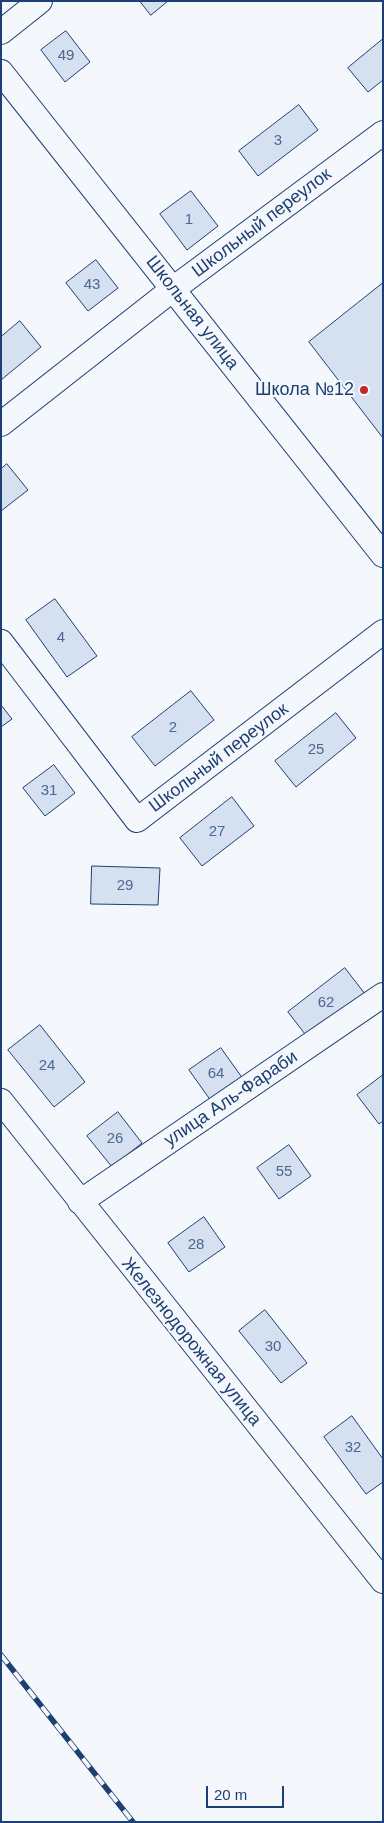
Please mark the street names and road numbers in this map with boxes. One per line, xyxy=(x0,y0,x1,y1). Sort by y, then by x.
street label: Школьный переулок xyxy=(188,164,336,282)
street label: Школьная улица xyxy=(141,252,243,374)
street label: Школьный переулок xyxy=(145,699,293,817)
street label: улица Аль-Фараби xyxy=(160,1046,302,1152)
street label: Железнодорожная улица xyxy=(116,1253,266,1431)

